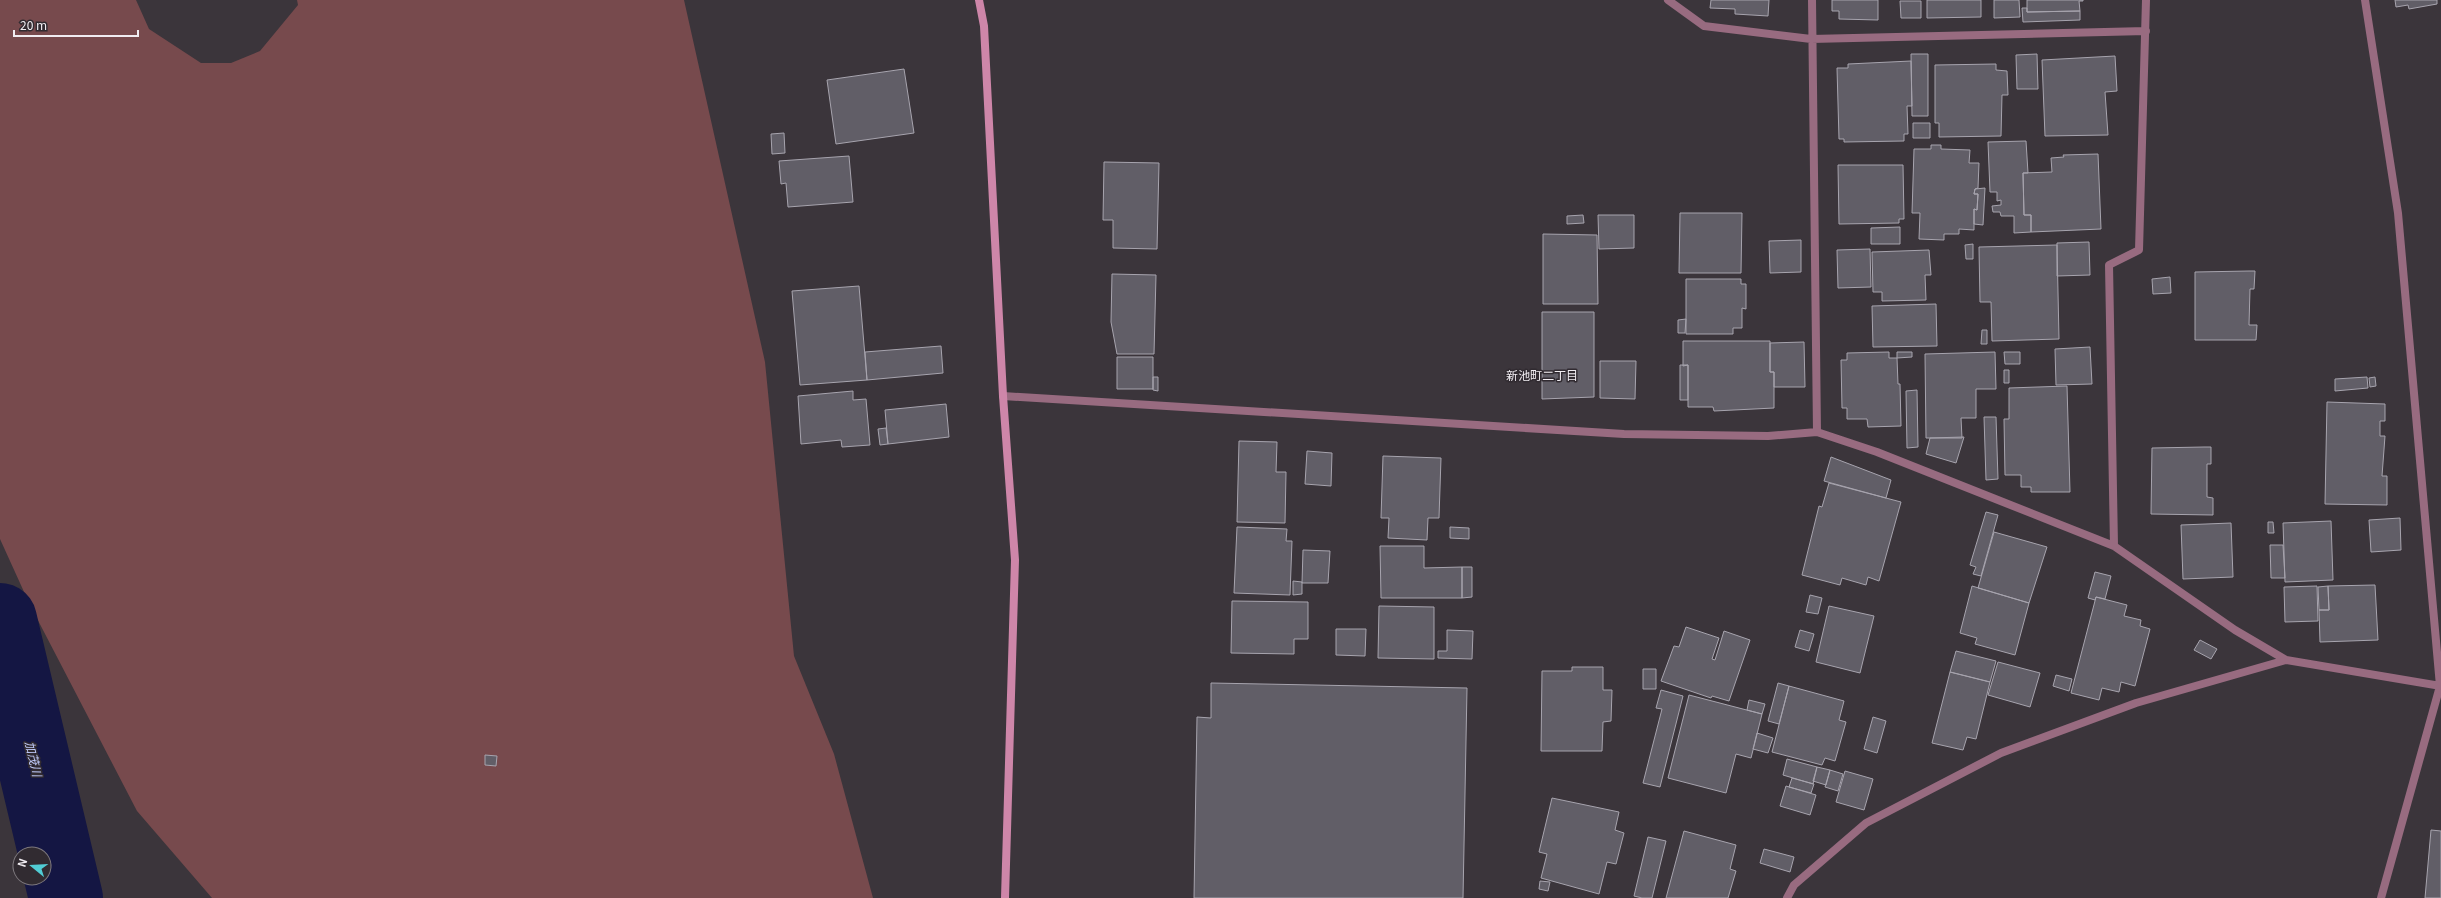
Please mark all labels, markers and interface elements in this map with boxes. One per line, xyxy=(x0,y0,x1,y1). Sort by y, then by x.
scale bar xyxy=(14,12,138,38)
text: 20 m xyxy=(20,16,47,33)
district label: 新池町二丁目 xyxy=(1506,366,1578,383)
water label: 加茂川 xyxy=(22,739,47,780)
north arrow xyxy=(12,846,52,886)
text: N xyxy=(13,856,30,869)

